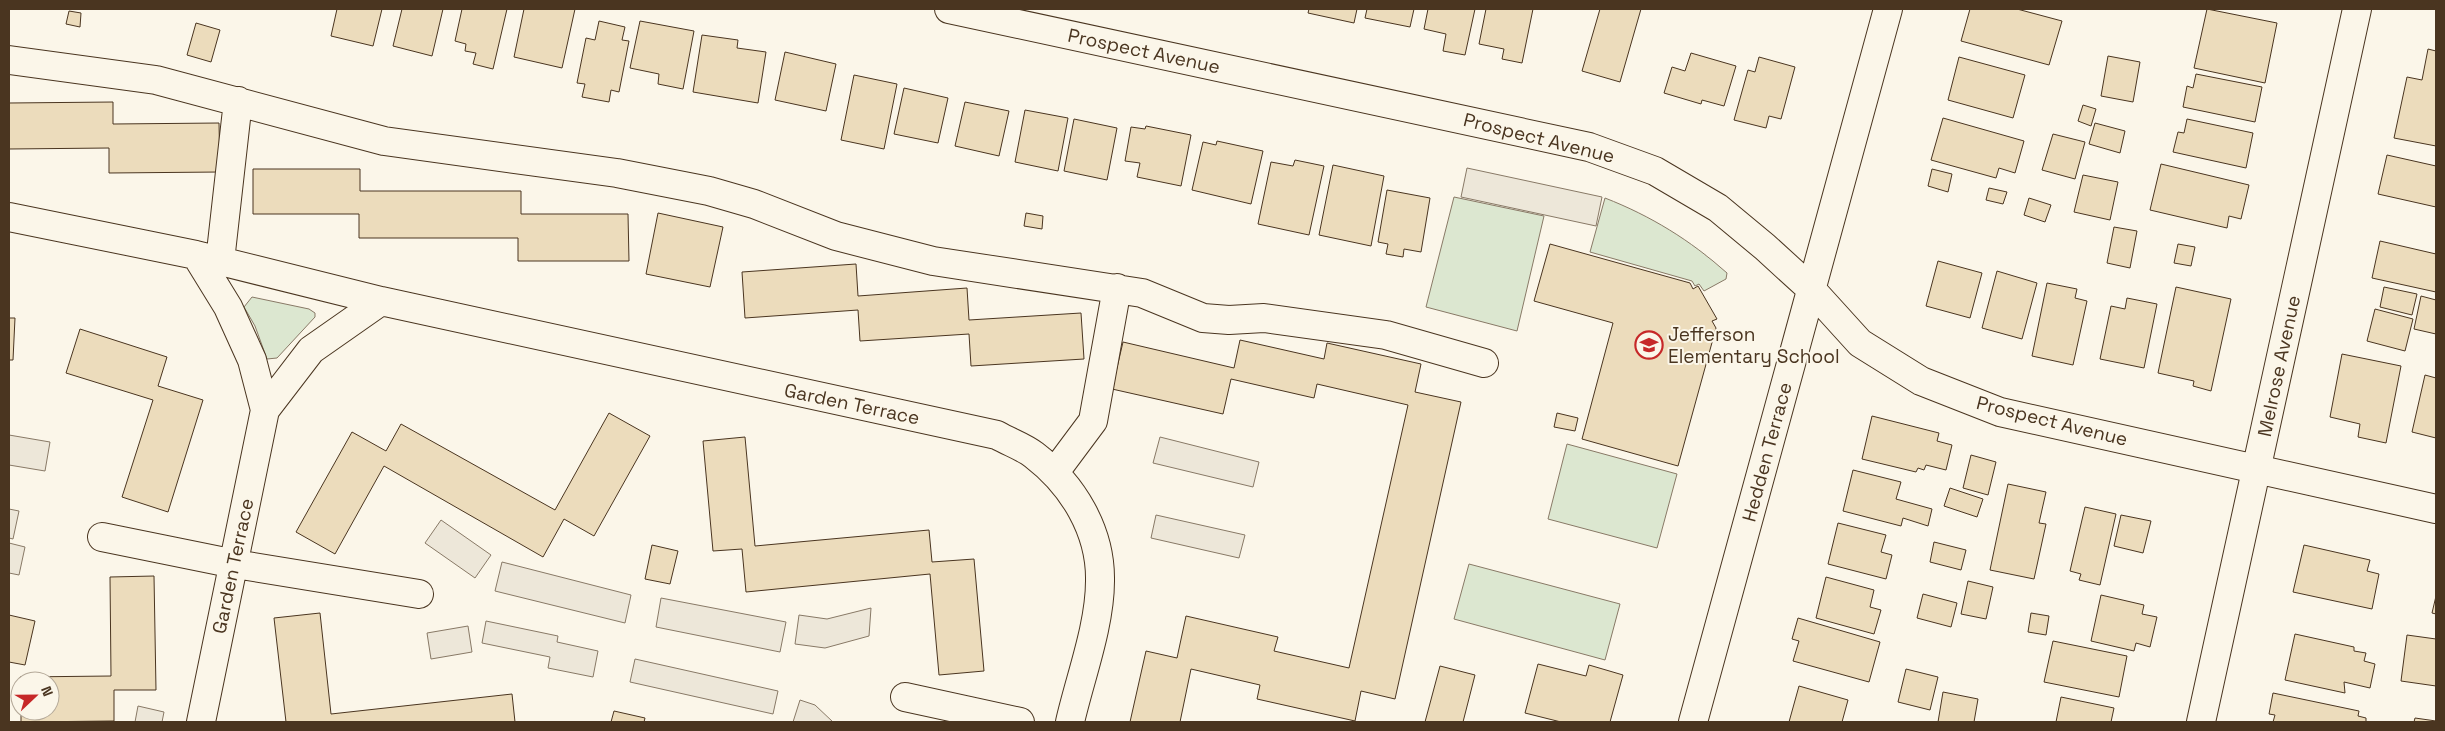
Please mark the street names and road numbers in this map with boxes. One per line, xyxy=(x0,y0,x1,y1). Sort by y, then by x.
street label: Prospect Avenue xyxy=(1066,23,1222,79)
street label: Prospect Avenue xyxy=(1461,107,1617,169)
street label: Melrose Avenue xyxy=(2252,293,2306,439)
street label: Garden Terrace xyxy=(782,377,922,431)
street label: Hedden Terrace xyxy=(1736,380,1798,524)
street label: Prospect Avenue xyxy=(1974,390,2130,452)
street label: Garden Terrace xyxy=(206,496,260,636)

